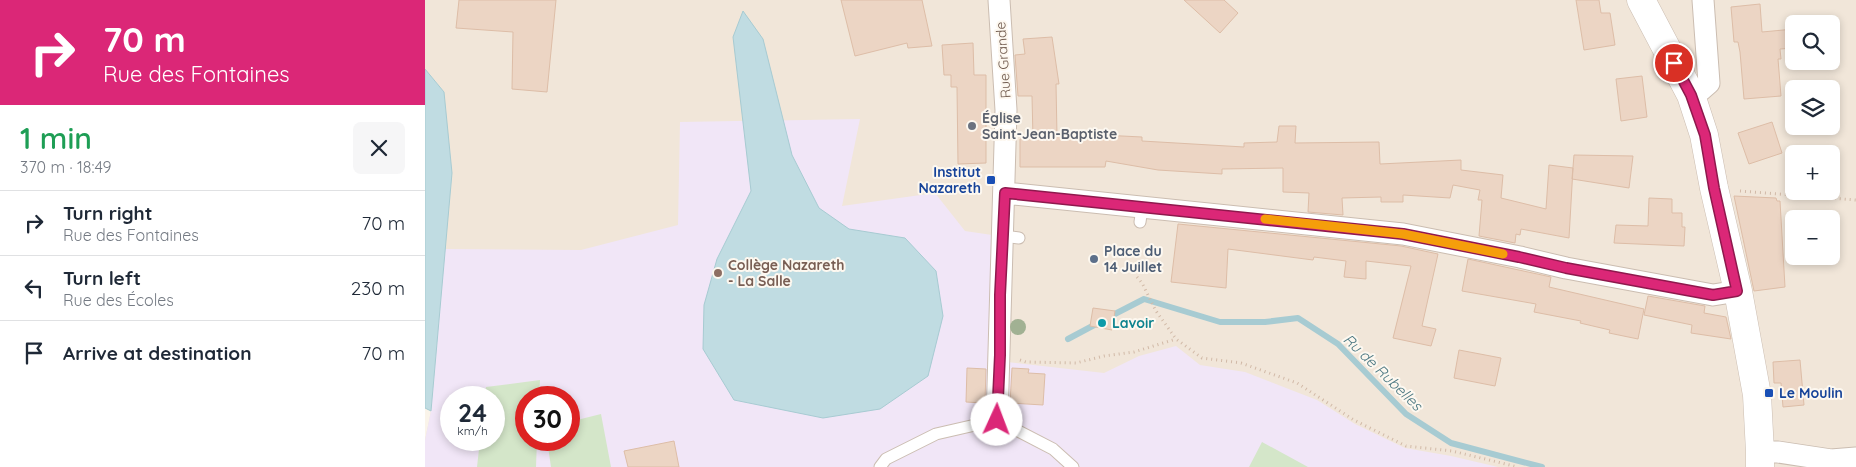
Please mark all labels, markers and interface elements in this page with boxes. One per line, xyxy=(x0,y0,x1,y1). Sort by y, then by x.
map controls xyxy=(1785,15,1840,265)
button: search xyxy=(1785,15,1840,70)
text: 70 m xyxy=(103,17,186,61)
icon: right xyxy=(20,20,85,85)
street label: Rue Grande xyxy=(991,21,1015,99)
pin xyxy=(1653,42,1695,84)
icon: arrive xyxy=(1660,49,1688,77)
text: Rue des Fontaines xyxy=(103,60,290,88)
button: layers xyxy=(1785,80,1840,135)
place label: Église Saint-Jean-Baptiste xyxy=(982,109,1117,143)
text: 1 min xyxy=(20,119,92,157)
marker: Église Saint-Jean-Baptiste xyxy=(966,120,978,132)
button: close xyxy=(353,122,405,174)
button: + xyxy=(1785,145,1840,200)
text: 370 m · 18:49 xyxy=(20,157,112,177)
place label: Institut Nazareth xyxy=(918,163,981,197)
marker: Institut Nazareth xyxy=(985,174,997,186)
text: Turn right xyxy=(63,201,152,225)
icon: right xyxy=(20,209,48,237)
button: − xyxy=(1785,210,1840,265)
text: 70 m xyxy=(361,211,405,235)
text: Rue des Fontaines xyxy=(63,225,199,245)
place label: Place du 14 Juillet xyxy=(1104,242,1163,276)
marker: Place du 14 Juillet xyxy=(1088,253,1100,265)
place label: Collège Nazareth - La Salle xyxy=(728,256,845,290)
text: Turn left xyxy=(63,266,141,290)
marker: Collège Nazareth - La Salle xyxy=(712,267,724,279)
icon: left xyxy=(20,274,48,302)
text: 230 m xyxy=(351,276,405,300)
text: Rue des Écoles xyxy=(63,290,174,310)
place label: Lavoir xyxy=(1112,314,1154,332)
marker: Lavoir xyxy=(1096,317,1108,329)
water label: Ru de Rubelles xyxy=(1340,330,1427,415)
icon: arrive xyxy=(20,339,48,367)
text: Arrive at destination xyxy=(63,341,252,365)
text: 70 m xyxy=(361,341,405,365)
place label: Le Moulin xyxy=(1779,384,1843,402)
speed limit sign: 30 xyxy=(515,386,580,451)
marker: Le Moulin xyxy=(1763,387,1775,399)
position arrow xyxy=(970,393,1022,445)
text: 24 xyxy=(458,397,487,428)
text: km/h xyxy=(457,423,488,438)

